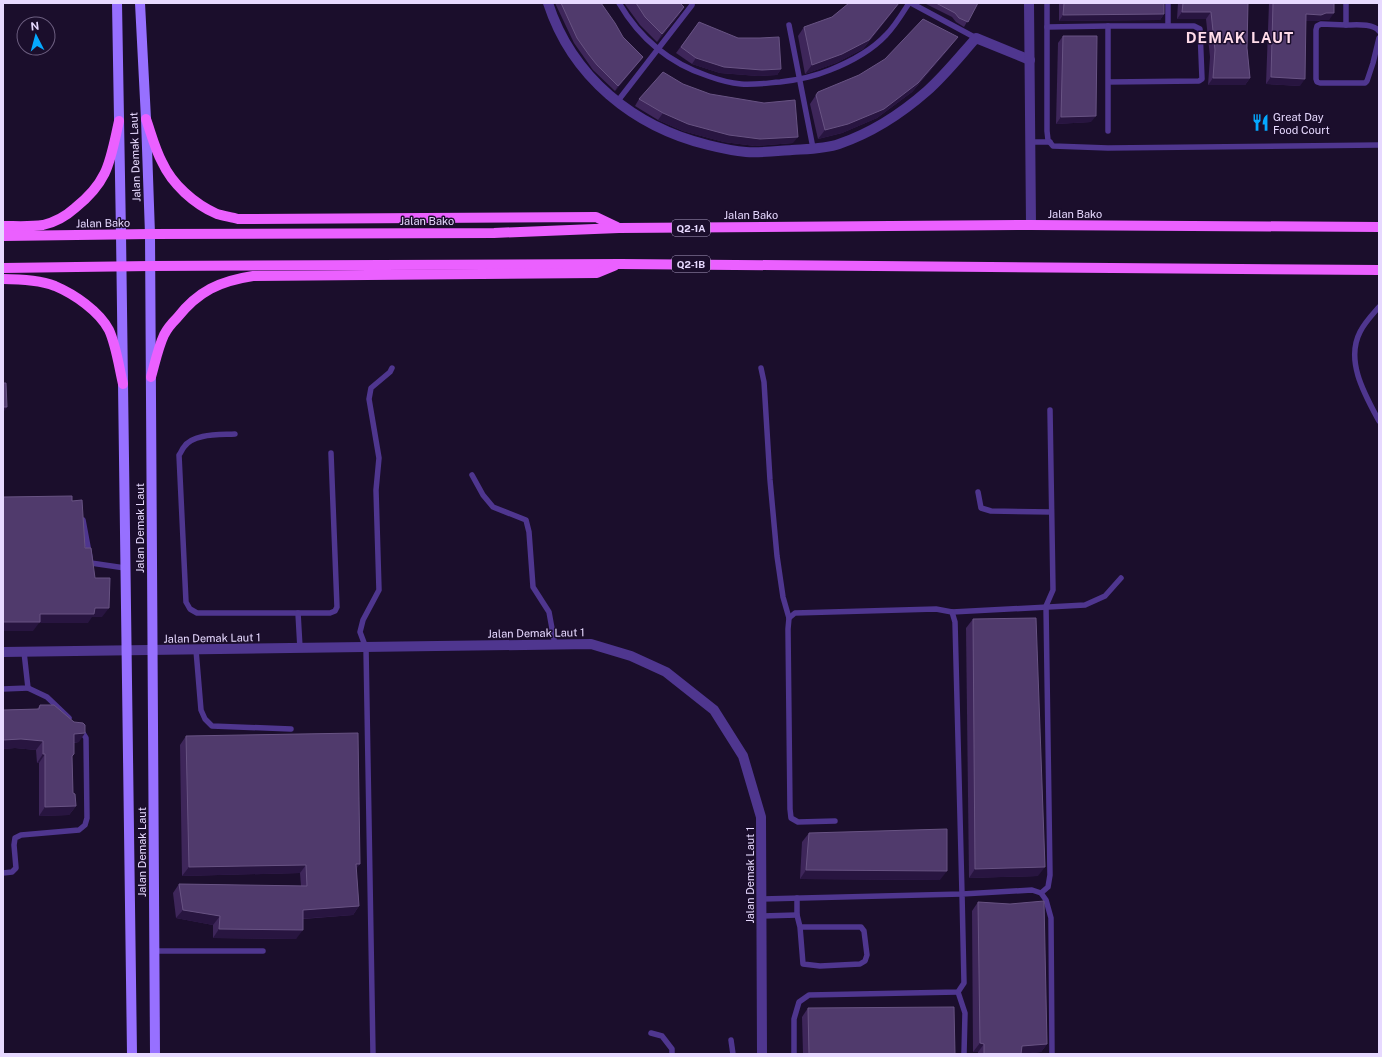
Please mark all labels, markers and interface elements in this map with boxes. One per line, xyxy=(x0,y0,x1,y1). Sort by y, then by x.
north arrow xyxy=(16,16,56,56)
text: N xyxy=(30,20,40,32)
district label: DEMAK LAUT xyxy=(1186,29,1294,46)
place label: Great Day Food Court xyxy=(1273,111,1330,136)
street label: Jalan Demak Laut xyxy=(127,112,143,202)
restaurant icon: Great Day Food Court xyxy=(1250,113,1270,133)
street label: Jalan Bako xyxy=(1048,208,1102,220)
street label: Jalan Bako xyxy=(724,209,778,221)
street label: Jalan Bako xyxy=(400,215,454,227)
street label: Jalan Bako xyxy=(76,217,130,229)
road number: Q2-1A xyxy=(672,220,710,236)
road number: Q2-1B xyxy=(672,256,710,272)
street label: Jalan Demak Laut xyxy=(134,483,146,573)
street label: Jalan Demak Laut 1 xyxy=(487,626,585,640)
street label: Jalan Demak Laut 1 xyxy=(163,631,261,645)
street label: Jalan Demak Laut xyxy=(136,807,148,897)
street label: Jalan Demak Laut 1 xyxy=(744,826,756,924)

